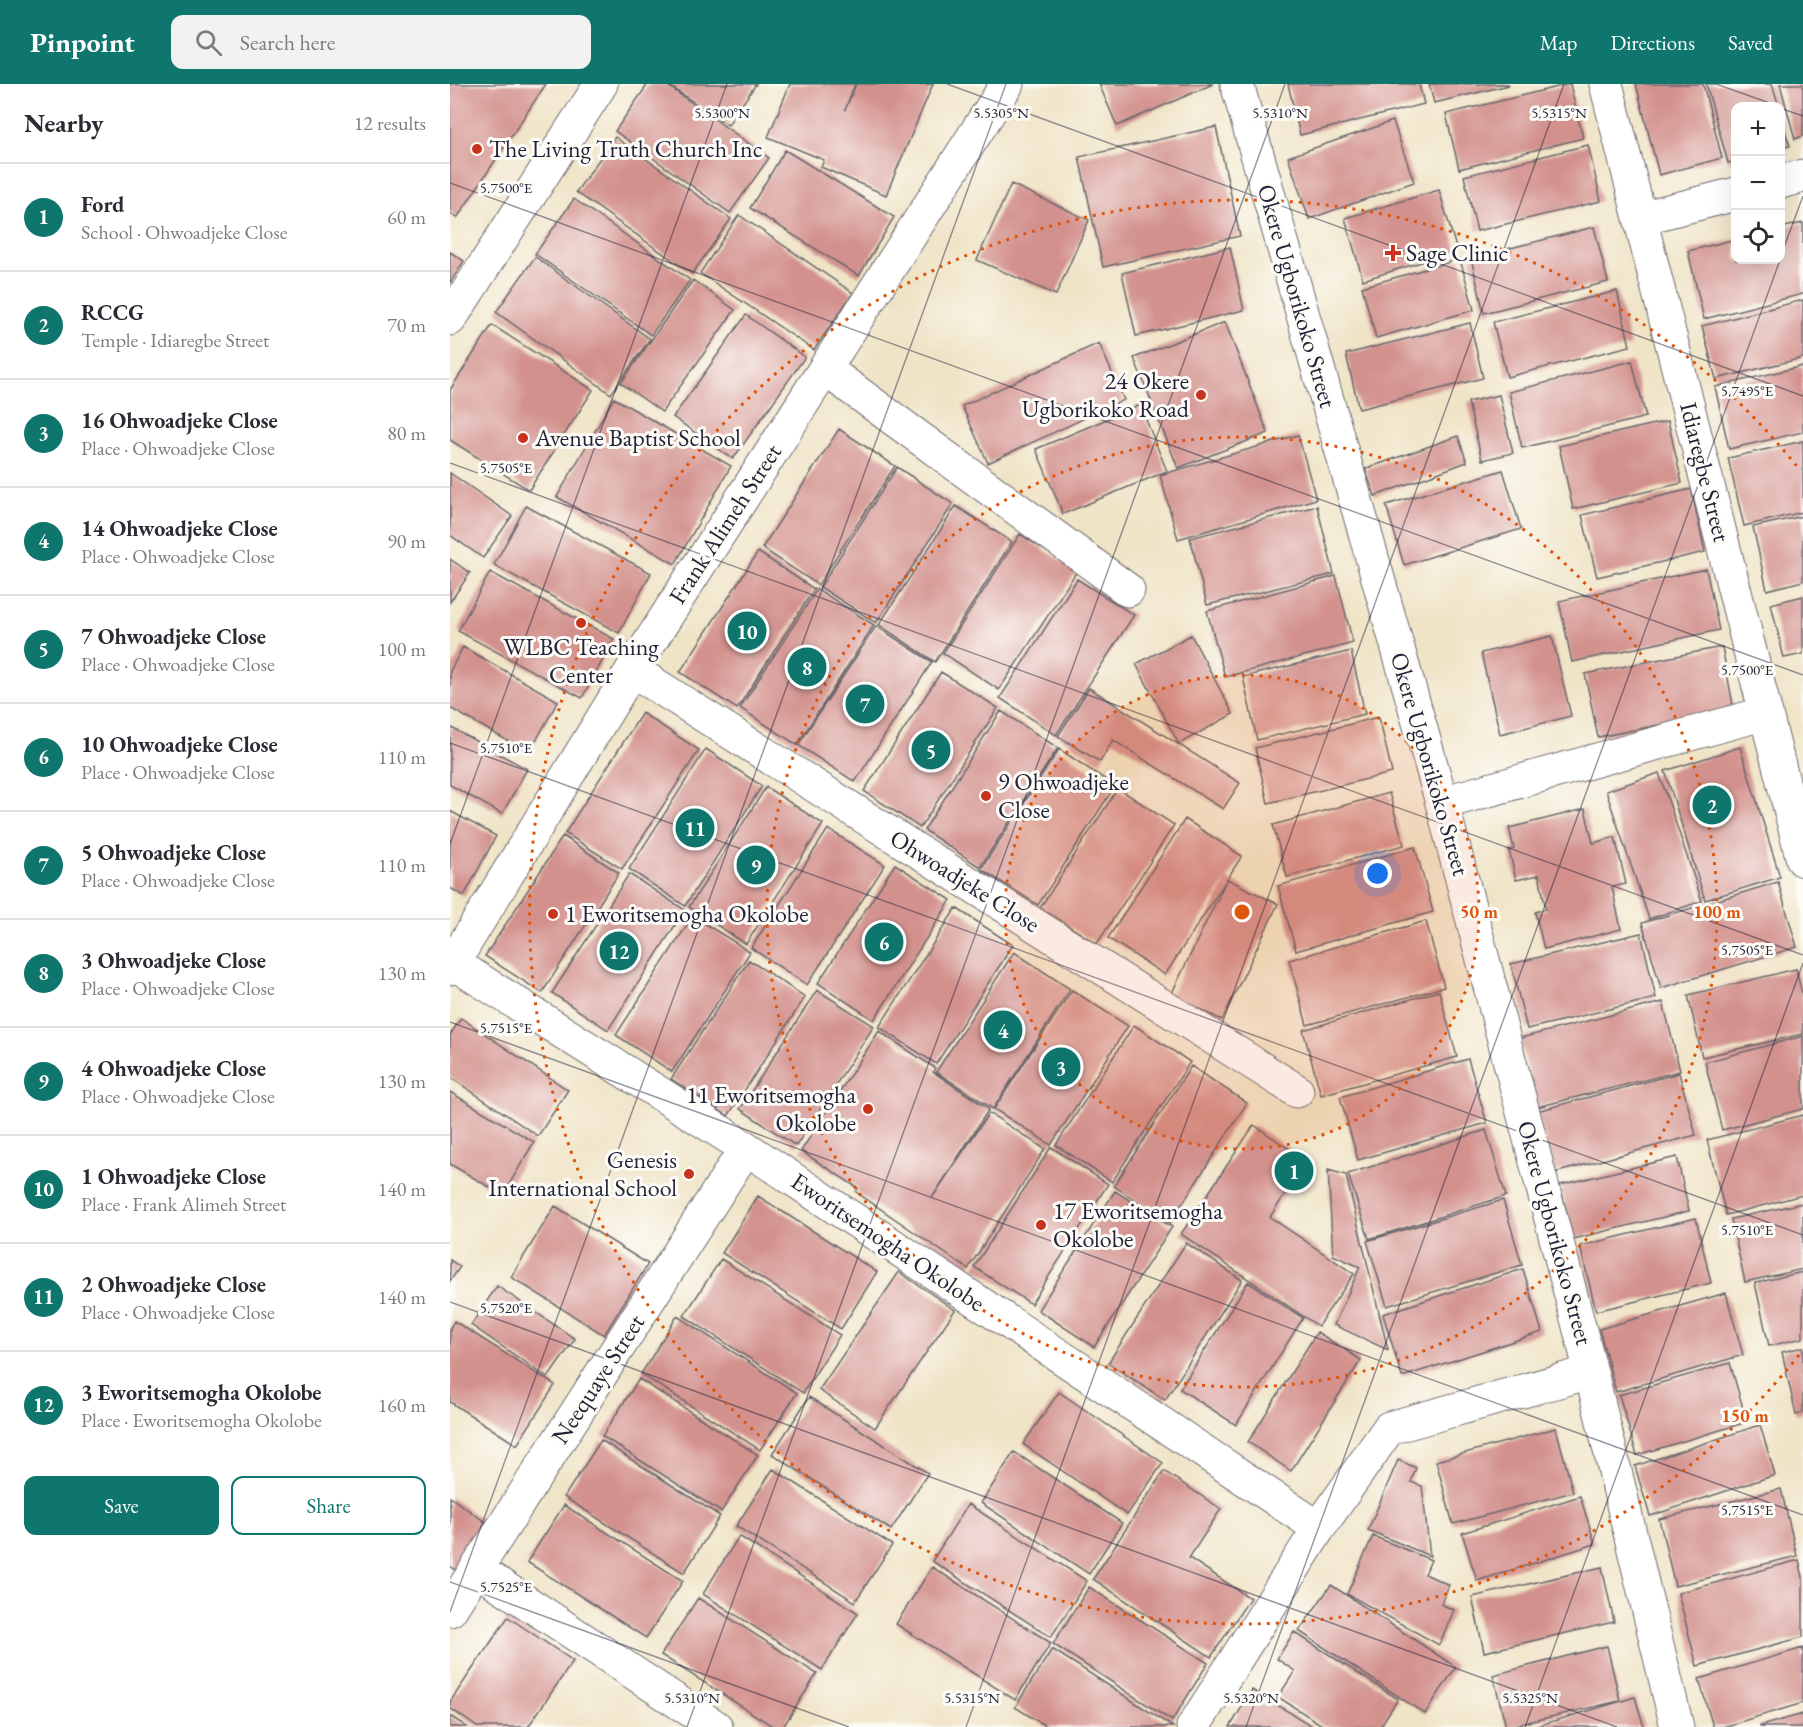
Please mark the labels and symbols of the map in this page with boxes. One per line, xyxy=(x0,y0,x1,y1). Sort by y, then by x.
text: 5.5300°N xyxy=(694,103,750,122)
text: 5.5305°N xyxy=(973,103,1029,122)
text: 5.5310°N xyxy=(1252,103,1308,122)
text: 5.5315°N xyxy=(1531,103,1587,122)
place label: The Living Truth Church Inc xyxy=(489,133,762,164)
marker: The Living Truth Church Inc xyxy=(470,142,484,156)
text: 5.7500°E xyxy=(480,178,533,197)
street label: Okere Ugborikoko Street xyxy=(1251,181,1344,412)
place label: Sage Clinic xyxy=(1406,237,1508,268)
marker: Sage Clinic xyxy=(1384,244,1402,262)
place label: 24 Okere Ugborikoko Road xyxy=(1022,365,1190,424)
text: 5.7495°E xyxy=(1721,381,1774,400)
marker: 24 Okere Ugborikoko Road xyxy=(1194,388,1208,402)
street label: Idiaregbe Street xyxy=(1673,399,1738,545)
place label: Avenue Baptist School xyxy=(534,422,741,453)
marker: Avenue Baptist School xyxy=(516,431,530,445)
street label: Frank Alimeh Street xyxy=(661,437,788,610)
text: 5.7505°E xyxy=(480,458,533,477)
pin: 10 xyxy=(728,608,766,654)
marker: WLBC Teaching Center xyxy=(574,616,588,630)
place label: WLBC Teaching Center xyxy=(503,631,659,690)
pin: 8 xyxy=(788,644,826,690)
street label: Okere Ugborikoko Street xyxy=(1384,649,1477,880)
text: 5.7500°E xyxy=(1721,660,1774,679)
pin: 7 xyxy=(846,682,884,726)
pin: 5 xyxy=(912,728,950,772)
text: 5.7510°E xyxy=(480,738,533,757)
place label: 9 Ohwoadjeke Close xyxy=(998,766,1129,825)
pin: 2 xyxy=(1692,782,1732,828)
marker: 9 Ohwoadjeke Close xyxy=(979,789,993,803)
pin: 11 xyxy=(676,806,714,850)
street label: Ohwoadjeke Close xyxy=(885,822,1046,939)
pin: 9 xyxy=(736,842,776,888)
your location xyxy=(1363,859,1392,888)
place label: 1 Eworitsemogha Okolobe xyxy=(565,898,809,929)
text: 50 m xyxy=(1460,900,1498,923)
text: 100 m xyxy=(1693,900,1741,923)
centre of rings xyxy=(1232,902,1252,922)
marker: 1 Eworitsemogha Okolobe xyxy=(546,907,560,921)
pin: 6 xyxy=(864,920,904,964)
pin: 12 xyxy=(600,928,638,974)
text: 5.7505°E xyxy=(1721,940,1774,959)
pin: 4 xyxy=(984,1008,1022,1052)
text: 5.7515°E xyxy=(480,1018,533,1037)
pin: 3 xyxy=(1042,1044,1080,1090)
place label: 11 Eworitsemogha Okolobe xyxy=(686,1079,856,1138)
marker: 11 Eworitsemogha Okolobe xyxy=(861,1102,875,1116)
street label: Okere Ugborikoko Street xyxy=(1511,1117,1600,1349)
place label: Genesis International School xyxy=(488,1144,677,1203)
pin: 1 xyxy=(1274,1148,1314,1194)
street label: Eworitsemogha Okolobe xyxy=(785,1165,991,1318)
marker: Genesis International School xyxy=(682,1167,696,1181)
place label: 17 Eworitsemogha Okolobe xyxy=(1053,1195,1223,1254)
marker: 17 Eworitsemogha Okolobe xyxy=(1034,1218,1048,1232)
text: 5.7510°E xyxy=(1721,1220,1774,1239)
text: 5.7520°E xyxy=(480,1298,533,1317)
street label: Neequaye Street xyxy=(544,1308,651,1449)
text: 150 m xyxy=(1721,1404,1769,1427)
text: 5.7515°E xyxy=(1721,1500,1774,1519)
text: 5.7525°E xyxy=(480,1577,533,1596)
text: 5.5310°N xyxy=(664,1688,720,1707)
text: 5.5315°N xyxy=(944,1688,1000,1707)
text: 5.5320°N xyxy=(1223,1688,1279,1707)
text: 5.5325°N xyxy=(1502,1688,1558,1707)

